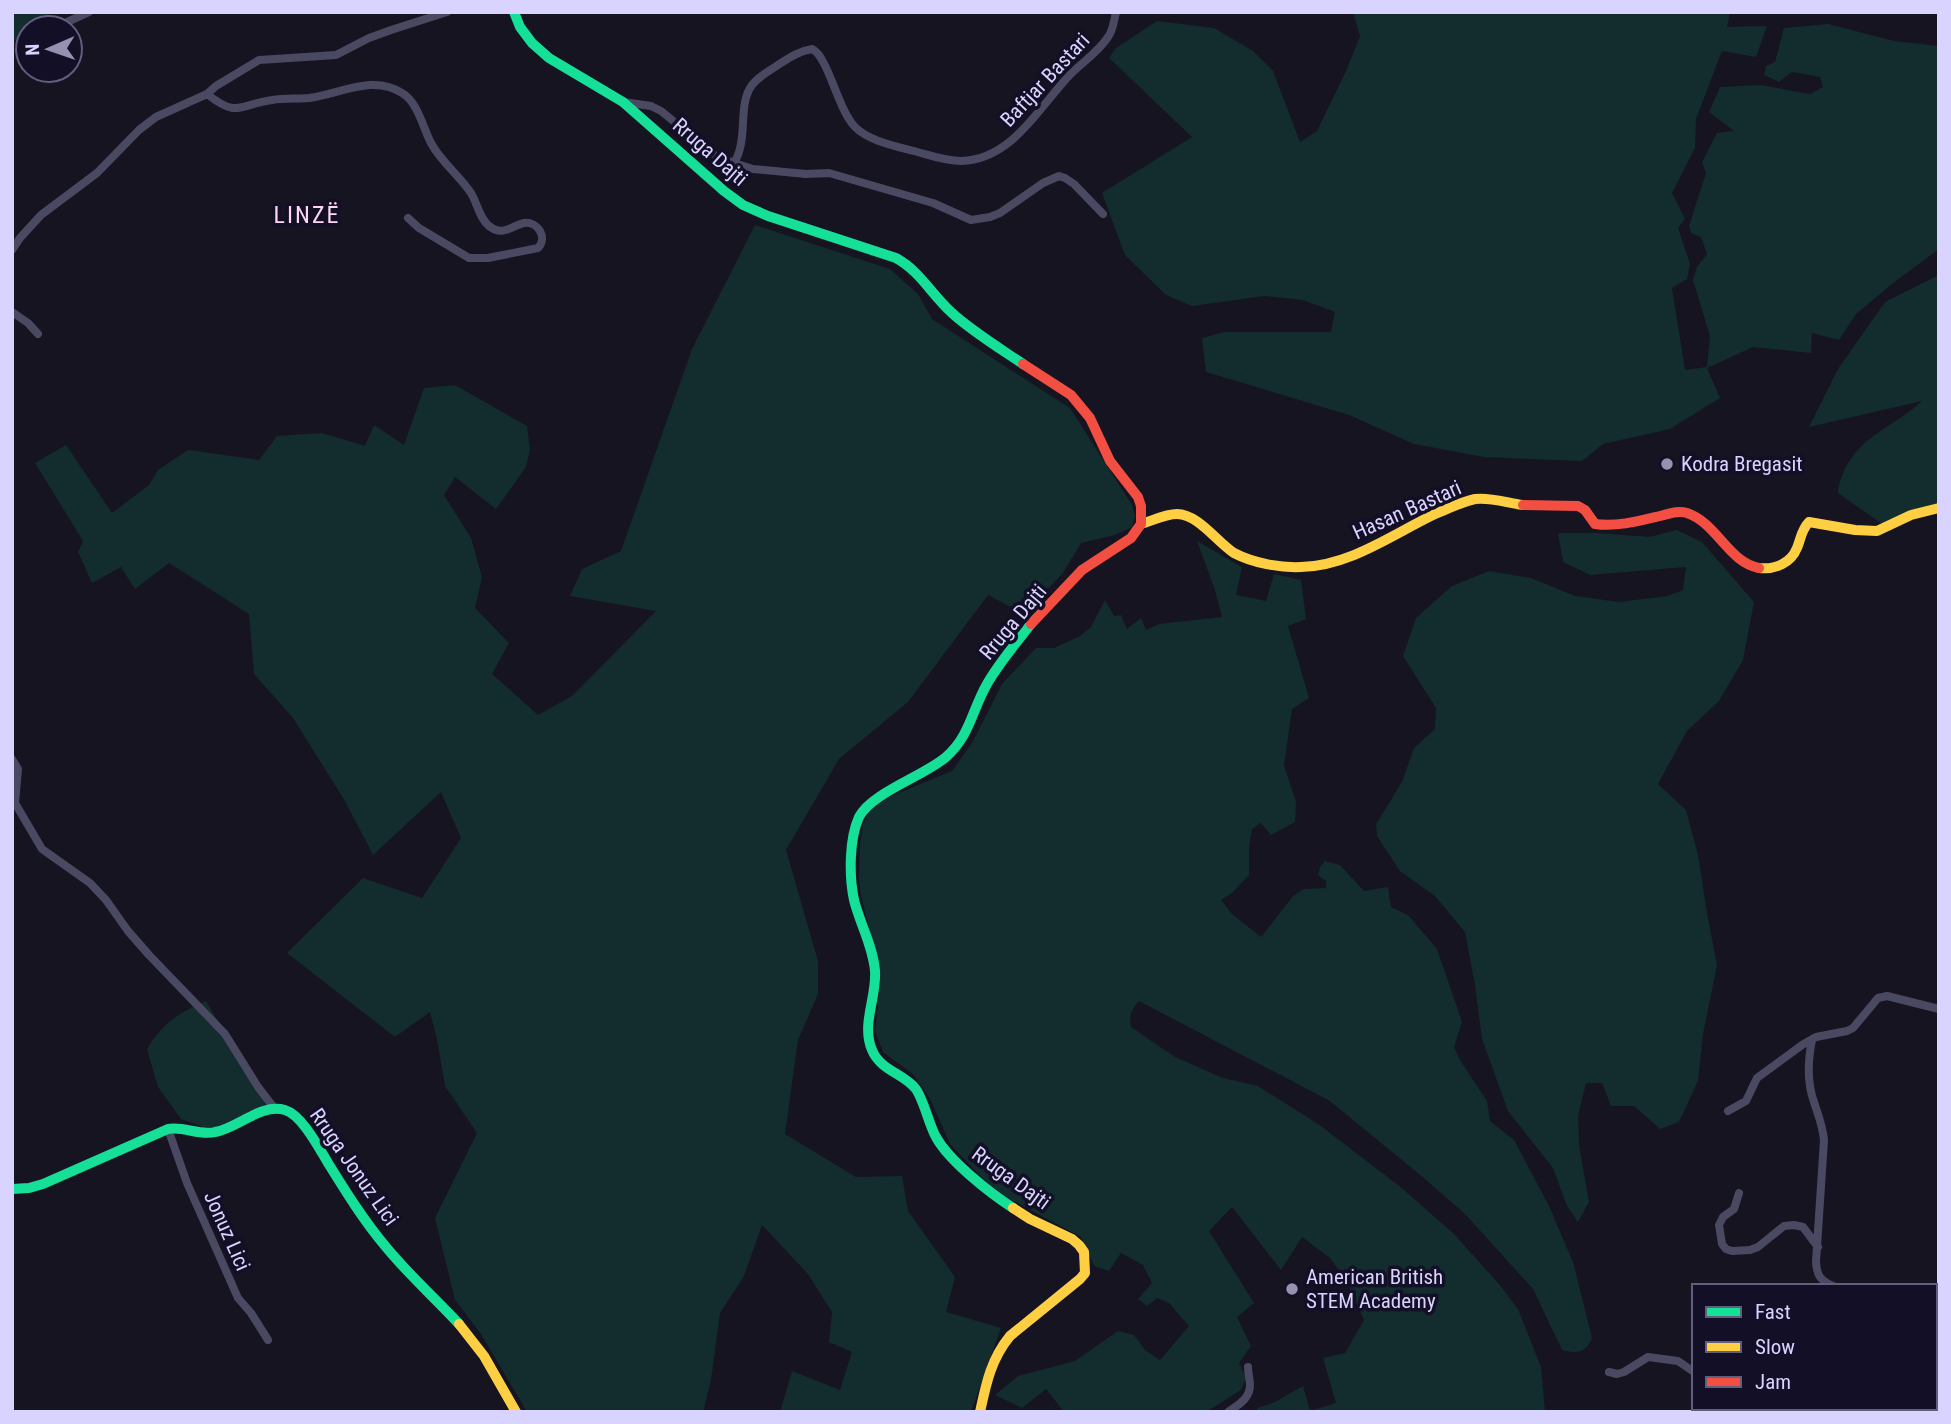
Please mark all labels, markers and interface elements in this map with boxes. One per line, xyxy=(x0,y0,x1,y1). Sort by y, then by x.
north arrow xyxy=(14,14,84,84)
street label: Baftjar Bastari xyxy=(996,28,1094,132)
text: N xyxy=(21,43,44,56)
street label: Rruga Dajti xyxy=(668,113,752,191)
district label: LINZË xyxy=(274,201,340,229)
place label: Kodra Bregasit xyxy=(1681,452,1803,476)
marker: Kodra Bregasit xyxy=(1659,456,1675,472)
street label: Hasan Bastari xyxy=(1349,475,1465,545)
street label: Rruga Dajti xyxy=(975,580,1051,664)
street label: Rruga Jonuz Lici xyxy=(305,1104,403,1230)
street label: Rruga Dajti xyxy=(967,1142,1055,1214)
street label: Jonuz Lici xyxy=(199,1188,255,1274)
place label: American British STEM Academy xyxy=(1306,1265,1443,1313)
marker: American British STEM Academy xyxy=(1284,1281,1300,1297)
legend xyxy=(1692,1284,1937,1410)
text: Fast xyxy=(1755,1300,1791,1324)
text: Slow xyxy=(1755,1335,1795,1359)
text: Jam xyxy=(1755,1370,1791,1394)

